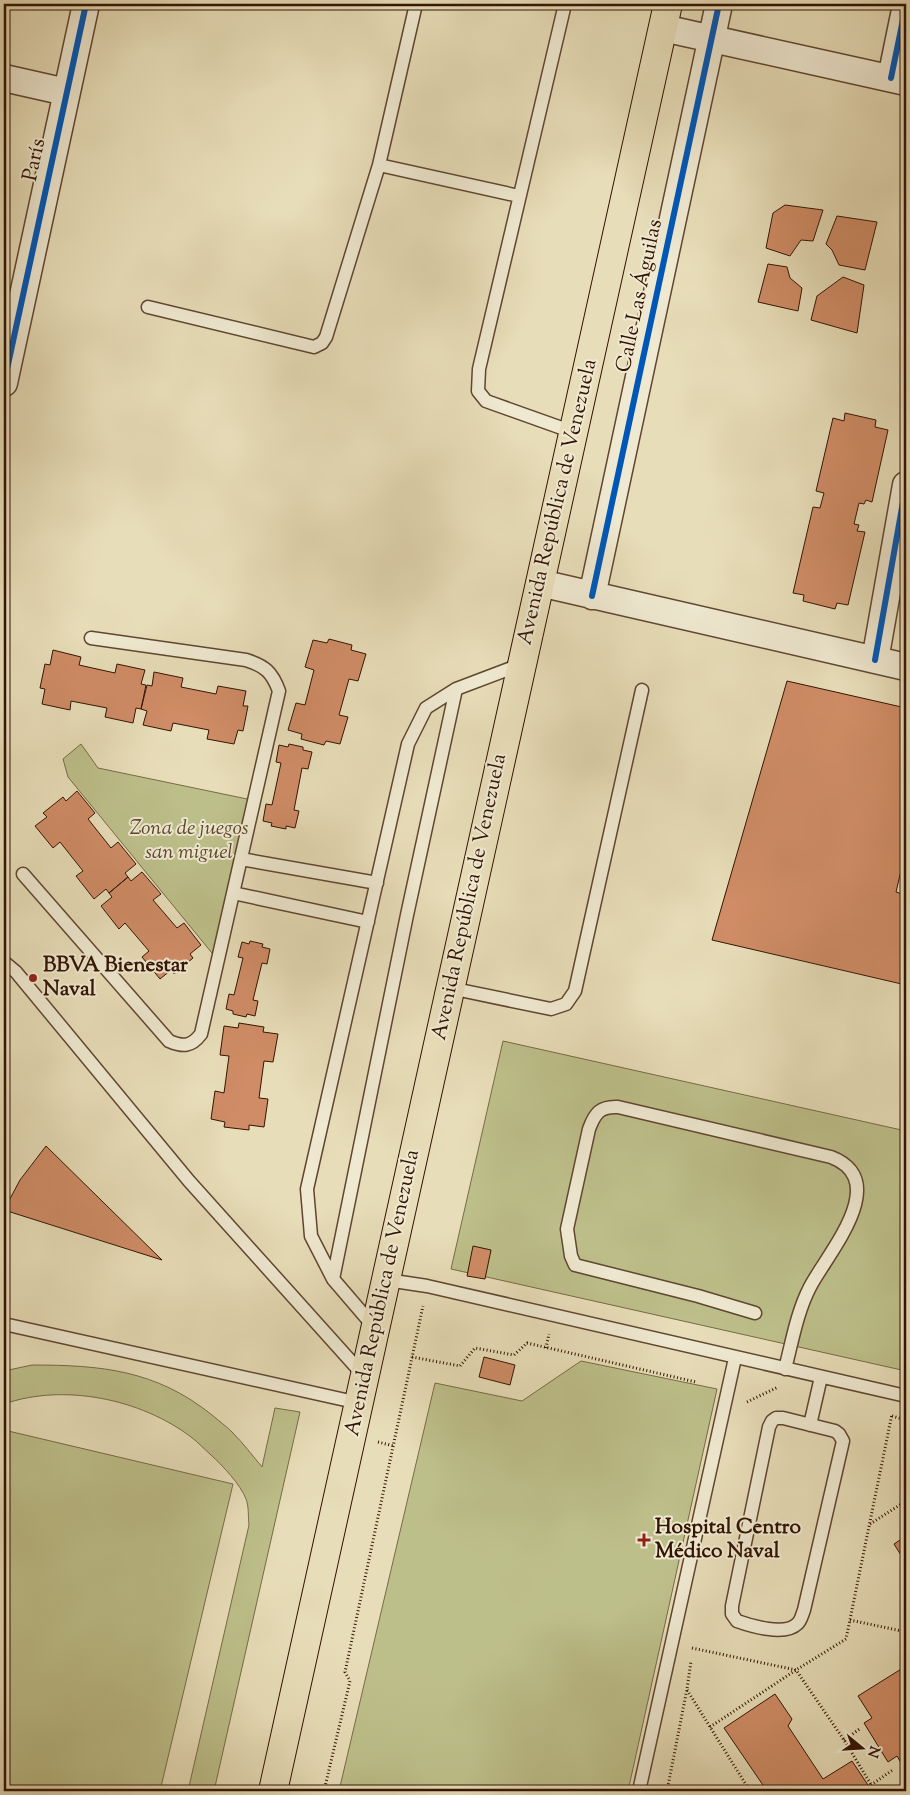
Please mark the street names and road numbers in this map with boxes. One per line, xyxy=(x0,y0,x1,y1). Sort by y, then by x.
street label: París xyxy=(16,136,54,184)
street label: Calle Las Águilas xyxy=(609,217,671,375)
street label: Avenida República de Venezuela xyxy=(510,356,606,648)
street label: Avenida República de Venezuela xyxy=(425,751,515,1043)
street label: Avenida República de Venezuela xyxy=(338,1147,428,1439)

